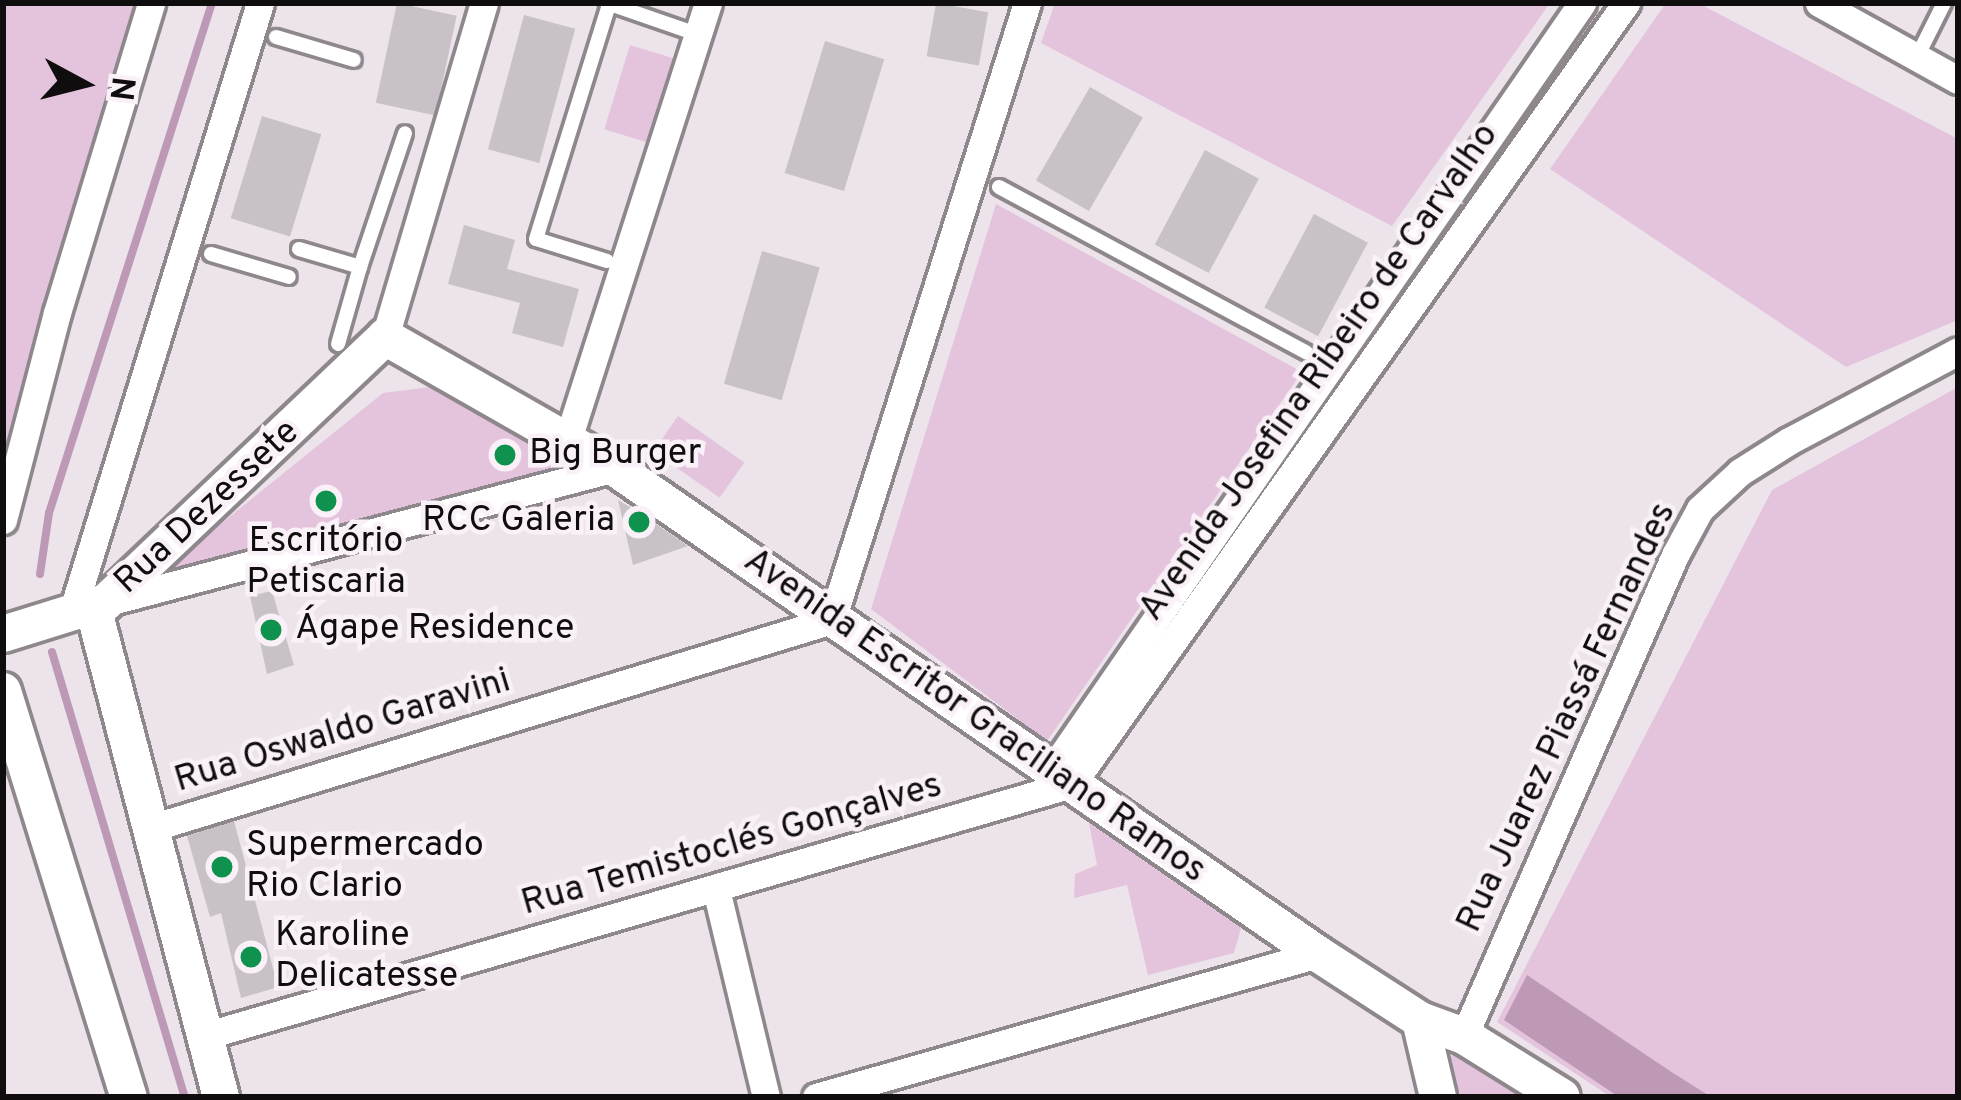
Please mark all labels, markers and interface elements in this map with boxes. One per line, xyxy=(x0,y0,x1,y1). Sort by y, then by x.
north arrow xyxy=(24,24,144,144)
text: N xyxy=(97,74,142,103)
street label: Avenida Josefina Ribeiro de Carvalho xyxy=(1131,116,1509,630)
street label: Rua Dezessete xyxy=(107,412,309,604)
place label: Big Burger xyxy=(529,433,702,477)
marker: Big Burger xyxy=(492,442,518,468)
marker: Escritório Petiscaria xyxy=(313,488,339,514)
street label: Rua Juarez Piassá Fernandes xyxy=(1449,496,1687,940)
place label: RCC Galeria xyxy=(422,500,615,544)
marker: RCC Galeria xyxy=(626,509,652,535)
place label: Escritório Petiscaria xyxy=(246,520,406,605)
street label: Avenida Escritor Graciliano Ramos xyxy=(735,540,1213,894)
place label: Ágape Residence xyxy=(295,608,574,652)
marker: Ágape Residence xyxy=(258,617,284,643)
street label: Rua Oswaldo Garavini xyxy=(170,660,516,804)
street label: Rua Temistoclés Gonçalves xyxy=(516,765,948,927)
place label: Supermercado Rio Clario xyxy=(246,824,484,909)
marker: Supermercado Rio Clario xyxy=(209,854,235,880)
place label: Karoline Delicatesse xyxy=(275,914,458,999)
marker: Karoline Delicatesse xyxy=(238,944,264,970)

